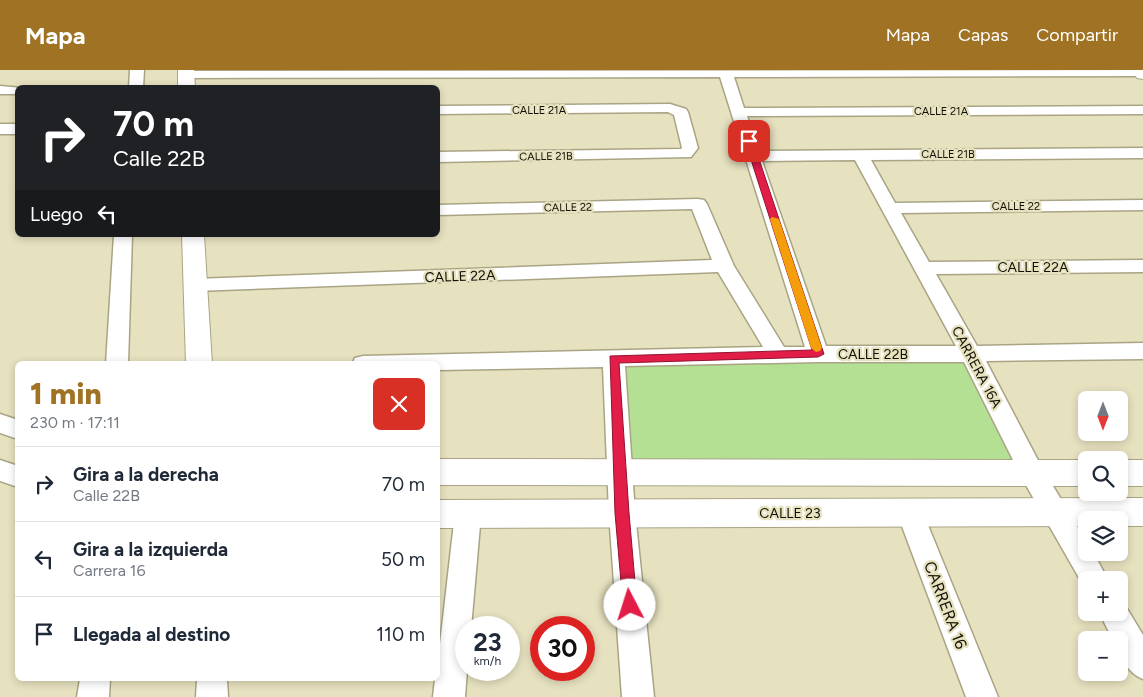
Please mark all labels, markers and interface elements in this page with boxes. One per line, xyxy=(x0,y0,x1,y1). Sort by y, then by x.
text: Mapa xyxy=(25,21,86,50)
text: Mapa xyxy=(886,24,930,46)
text: Capas xyxy=(958,24,1008,46)
text: Compartir xyxy=(1036,24,1118,46)
text: 70 m xyxy=(113,103,194,145)
street label: CALLE 21A xyxy=(512,104,567,117)
icon: right xyxy=(30,105,95,170)
street label: CALLE 21A xyxy=(914,105,969,118)
pin xyxy=(728,120,770,162)
icon: arrive xyxy=(735,127,763,155)
text: Calle 22B xyxy=(113,145,205,172)
street label: CALLE 21B xyxy=(921,148,975,161)
street label: CALLE 21B xyxy=(519,150,573,163)
icon: left xyxy=(93,200,121,228)
street label: CALLE 22 xyxy=(992,200,1040,213)
street label: CALLE 22 xyxy=(544,201,592,214)
text: Luego xyxy=(30,203,83,226)
street label: CALLE 22A xyxy=(997,259,1069,276)
street label: CALLE 22A xyxy=(424,267,496,286)
street label: CARRERA 16A xyxy=(948,323,1006,412)
street label: CALLE 22B xyxy=(838,346,908,363)
text: 1 min xyxy=(30,375,102,412)
button: close xyxy=(373,378,425,430)
north arrow xyxy=(1078,391,1128,441)
map controls xyxy=(1078,391,1128,681)
text: 230 m · 17:11 xyxy=(30,413,120,432)
button: search xyxy=(1078,451,1128,501)
text: Gira a la derecha xyxy=(73,463,219,486)
icon: right xyxy=(30,470,58,498)
text: 70 m xyxy=(382,473,425,496)
text: Calle 22B xyxy=(73,486,140,505)
street label: CALLE 23 xyxy=(759,505,821,522)
button: layers xyxy=(1078,511,1128,561)
text: Gira a la izquierda xyxy=(73,538,228,561)
icon: left xyxy=(30,545,58,573)
text: 50 m xyxy=(381,548,425,571)
street label: CARRERA 16 xyxy=(920,559,971,652)
text: Carrera 16 xyxy=(73,561,145,580)
button: + xyxy=(1078,571,1128,621)
position arrow xyxy=(603,578,655,630)
speed limit sign: 30 xyxy=(530,616,595,681)
icon: arrive xyxy=(30,620,58,648)
text: Llegada al destino xyxy=(73,623,230,646)
text: 110 m xyxy=(376,623,425,646)
text: 23 xyxy=(473,627,502,657)
button: − xyxy=(1078,631,1128,681)
text: km/h xyxy=(474,654,501,668)

